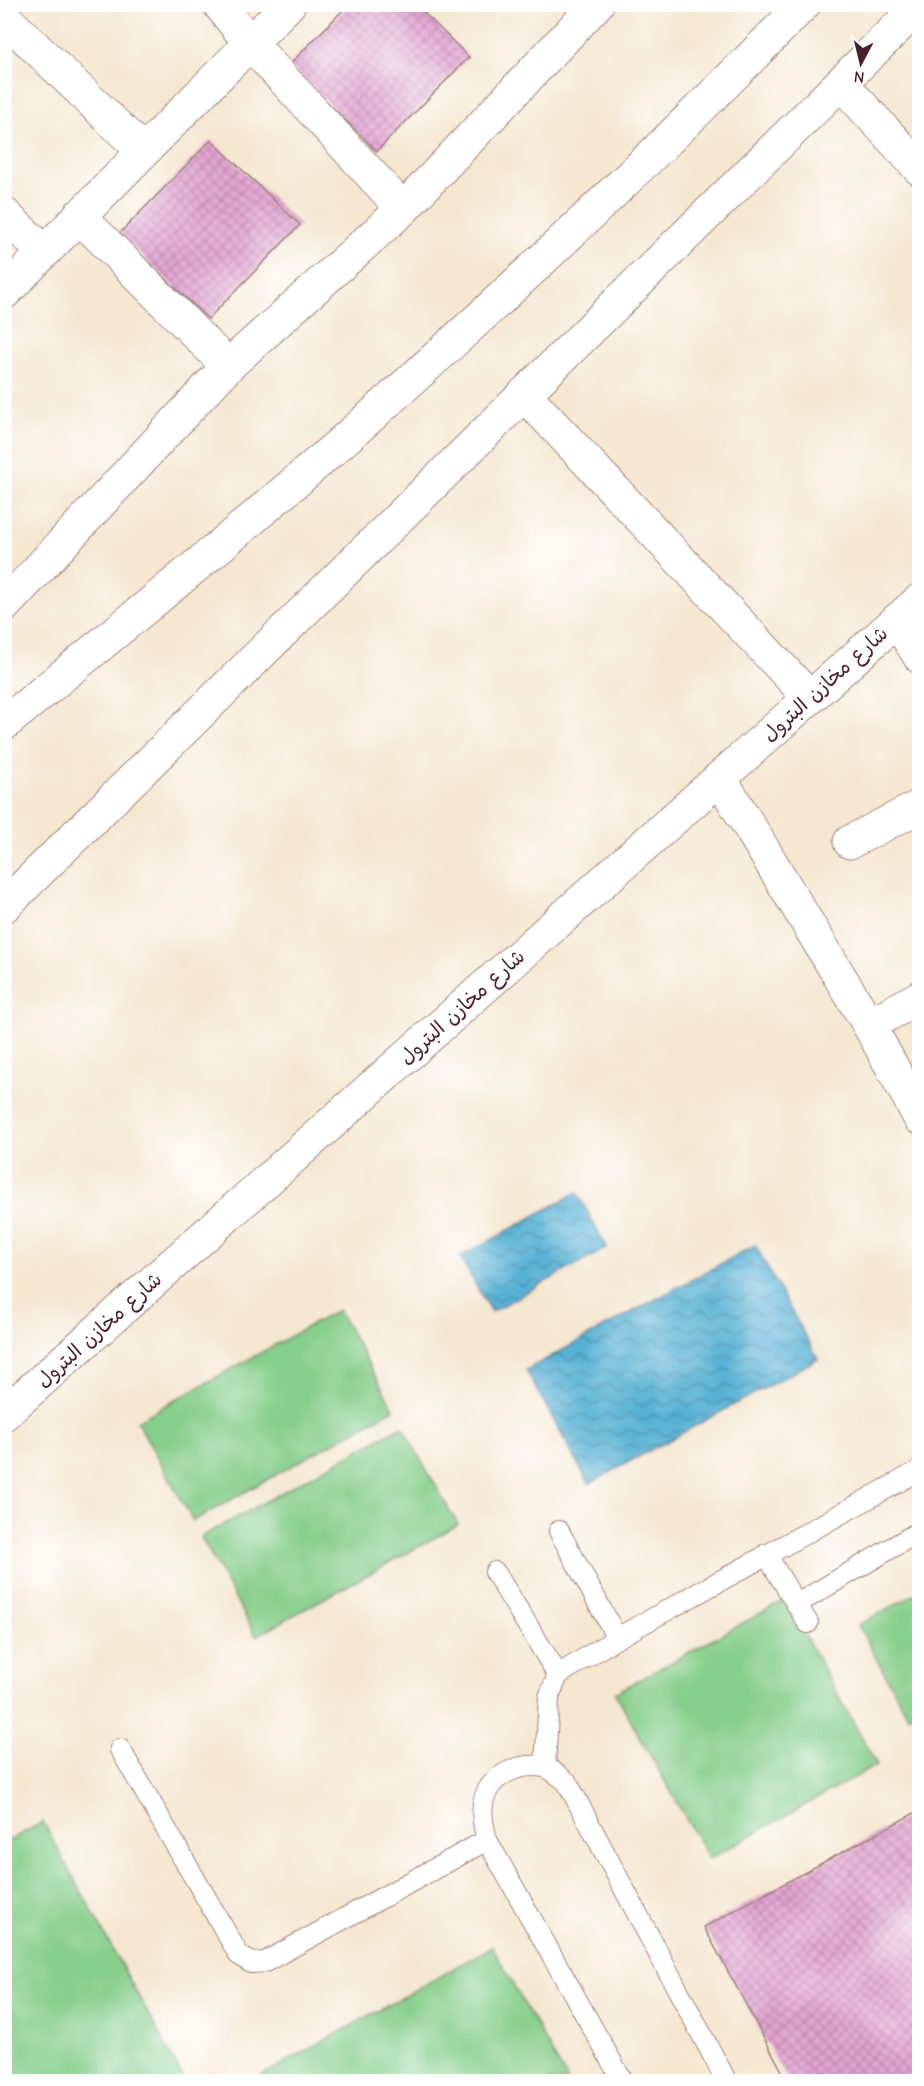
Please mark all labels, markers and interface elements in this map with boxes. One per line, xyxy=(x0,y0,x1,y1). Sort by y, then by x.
north arrow xyxy=(831,33,891,93)
text: N xyxy=(853,67,866,86)
street label: شارع مخازن البترول xyxy=(758,622,894,748)
street label: شارع مخازن البترول xyxy=(395,945,531,1071)
street label: شارع مخازن البترول xyxy=(32,1268,168,1394)

